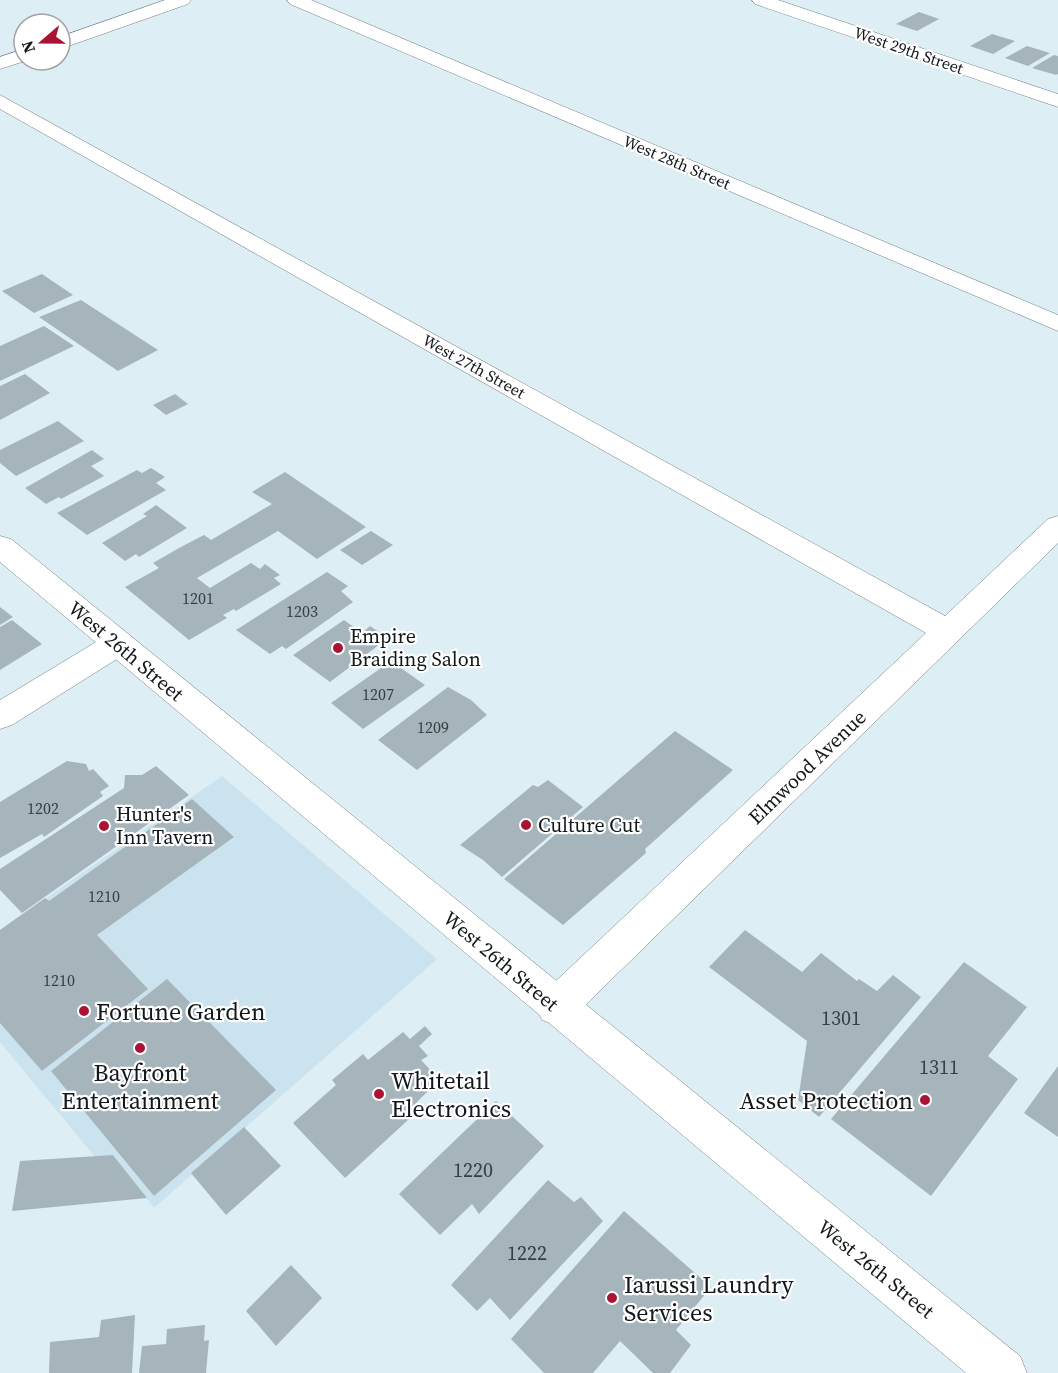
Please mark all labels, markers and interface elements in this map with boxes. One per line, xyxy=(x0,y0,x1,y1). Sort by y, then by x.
north arrow xyxy=(12,12,72,72)
street label: West 29th Street xyxy=(851,21,967,79)
text: N xyxy=(15,38,40,56)
street label: West 28th Street xyxy=(620,130,735,195)
street label: West 27th Street xyxy=(419,329,530,404)
house number: 1201 xyxy=(182,587,214,609)
street label: West 26th Street xyxy=(62,594,190,708)
house number: 1203 xyxy=(286,600,318,622)
place label: Empire Braiding Salon xyxy=(350,622,481,673)
marker: Empire Braiding Salon xyxy=(331,641,345,655)
house number: 1207 xyxy=(362,683,394,705)
street label: Elmwood Avenue xyxy=(742,703,872,831)
house number: 1209 xyxy=(417,716,449,738)
house number: 1202 xyxy=(27,797,59,819)
place label: Hunter's Inn Tavern xyxy=(116,800,213,851)
place label: Culture Cut xyxy=(538,811,640,839)
marker: Culture Cut xyxy=(519,818,533,832)
marker: Hunter's Inn Tavern xyxy=(97,819,111,833)
house number: 1210 xyxy=(88,885,120,907)
street label: West 26th Street xyxy=(437,904,565,1018)
house number: 1210 xyxy=(43,969,75,991)
place label: Fortune Garden xyxy=(96,995,266,1028)
marker: Fortune Garden xyxy=(77,1004,91,1018)
house number: 1301 xyxy=(821,1004,861,1032)
marker: Bayfront Entertainment xyxy=(133,1041,147,1055)
house number: 1311 xyxy=(919,1053,959,1081)
place label: Bayfront Entertainment xyxy=(61,1056,219,1117)
place label: Whitetail Electronics xyxy=(391,1064,511,1125)
place label: Asset Protection xyxy=(739,1084,913,1117)
marker: Whitetail Electronics xyxy=(372,1087,386,1101)
marker: Asset Protection xyxy=(918,1093,932,1107)
house number: 1220 xyxy=(453,1156,493,1184)
street label: West 26th Street xyxy=(812,1213,941,1325)
house number: 1222 xyxy=(507,1239,547,1267)
place label: Iarussi Laundry Services xyxy=(624,1268,794,1329)
marker: Iarussi Laundry Services xyxy=(605,1291,619,1305)

